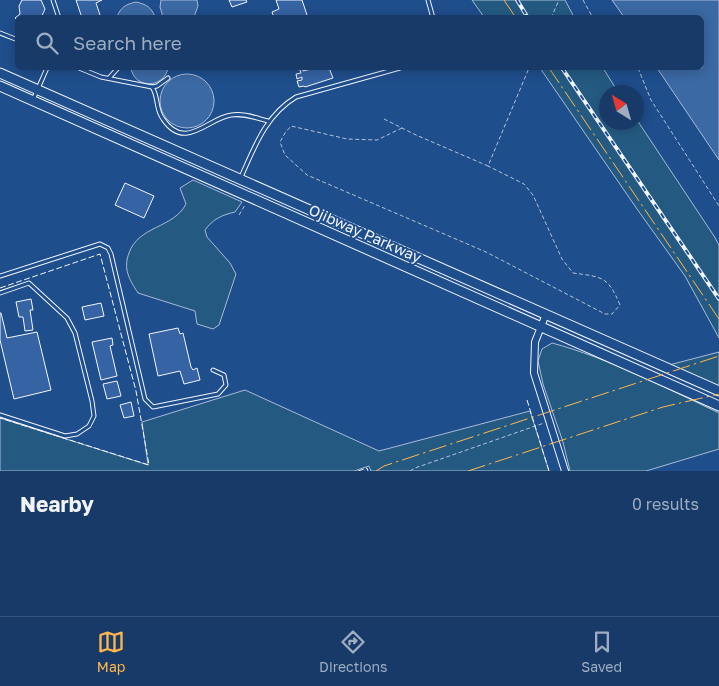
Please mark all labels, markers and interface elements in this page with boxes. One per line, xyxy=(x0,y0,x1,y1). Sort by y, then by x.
search box xyxy=(15,15,704,70)
icon: search xyxy=(33,29,61,57)
text: Search here xyxy=(73,31,182,54)
north arrow xyxy=(599,85,644,130)
street label: Ojibway Parkway xyxy=(306,200,425,266)
text: Nearby xyxy=(20,491,94,517)
text: 0 results xyxy=(632,494,699,514)
tab: Map xyxy=(97,628,125,675)
tab: Directions xyxy=(319,628,388,675)
tab: Saved xyxy=(581,628,622,675)

